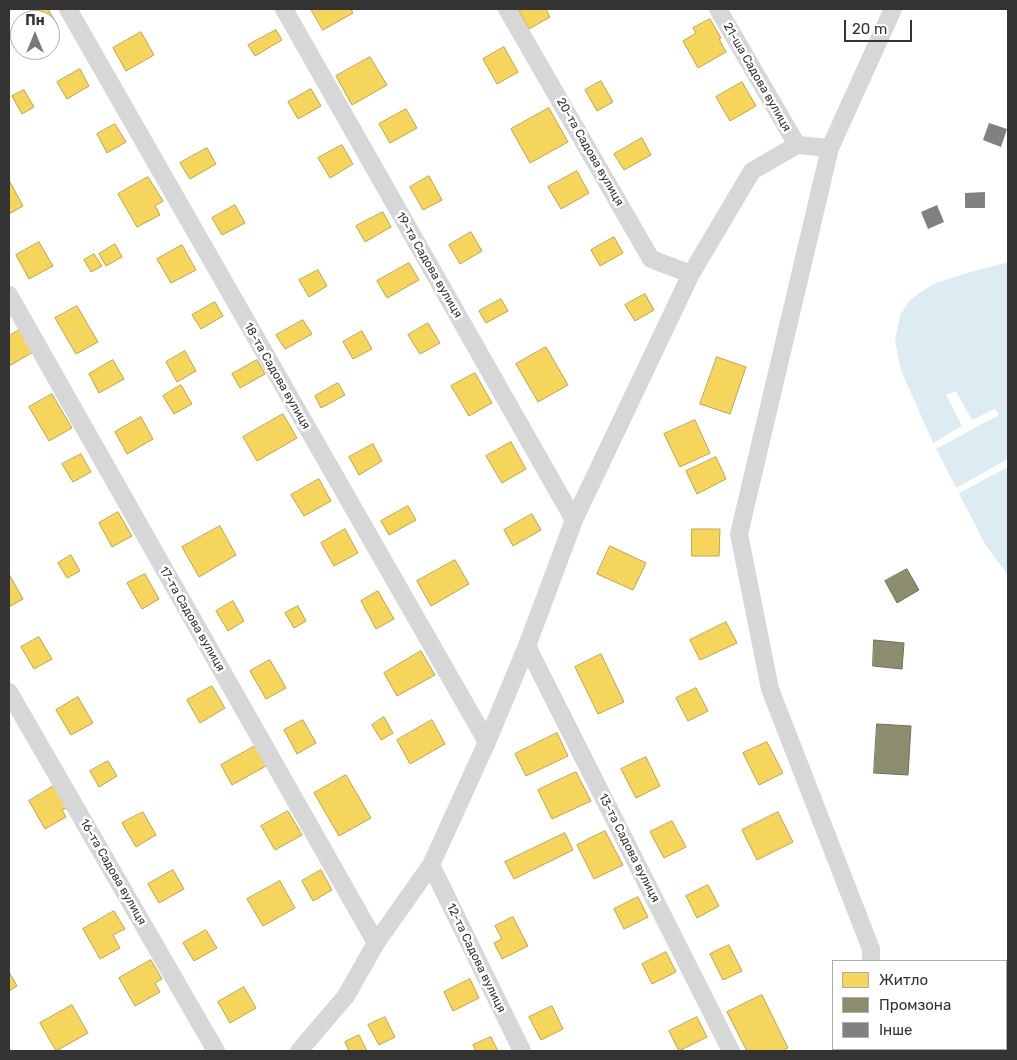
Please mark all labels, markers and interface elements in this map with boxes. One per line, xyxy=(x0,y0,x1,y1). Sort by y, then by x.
north arrow xyxy=(10,10,60,60)
scale bar xyxy=(847,10,914,42)
text: Пн xyxy=(25,12,45,29)
street label: 21-ша Садова вулиця xyxy=(720,20,794,134)
text: 20 m xyxy=(852,20,887,38)
street label: 20-та Садова вулиця xyxy=(553,95,627,209)
street label: 19-та Садова вулиця xyxy=(393,210,465,320)
street label: 18-та Садова вулиця xyxy=(241,320,313,432)
street label: 17-та Садова вулиця xyxy=(156,564,228,674)
street label: 13-та Садова вулиця xyxy=(595,791,663,905)
street label: 16-та Садова вулиця xyxy=(77,816,149,928)
street label: 12-та Садова вулиця xyxy=(443,901,509,1015)
legend xyxy=(832,960,1007,1050)
text: Житло xyxy=(879,971,928,989)
text: Промзона xyxy=(879,996,951,1014)
text: Інше xyxy=(879,1021,912,1039)

